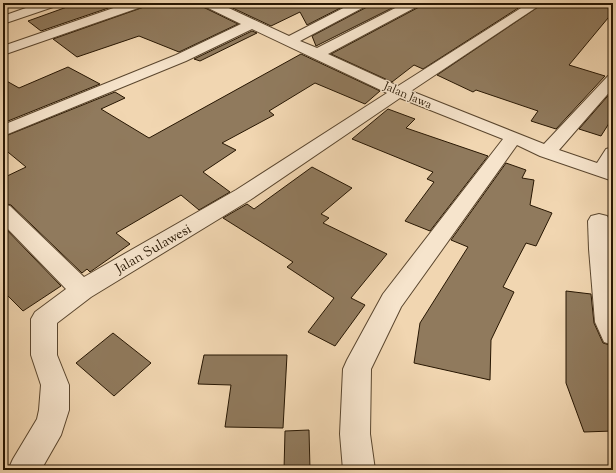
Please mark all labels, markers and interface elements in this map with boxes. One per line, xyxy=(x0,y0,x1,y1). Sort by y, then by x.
street label: Jalan Jawa xyxy=(380,77,435,114)
street label: Jalan Sulawesi xyxy=(111,220,196,280)

